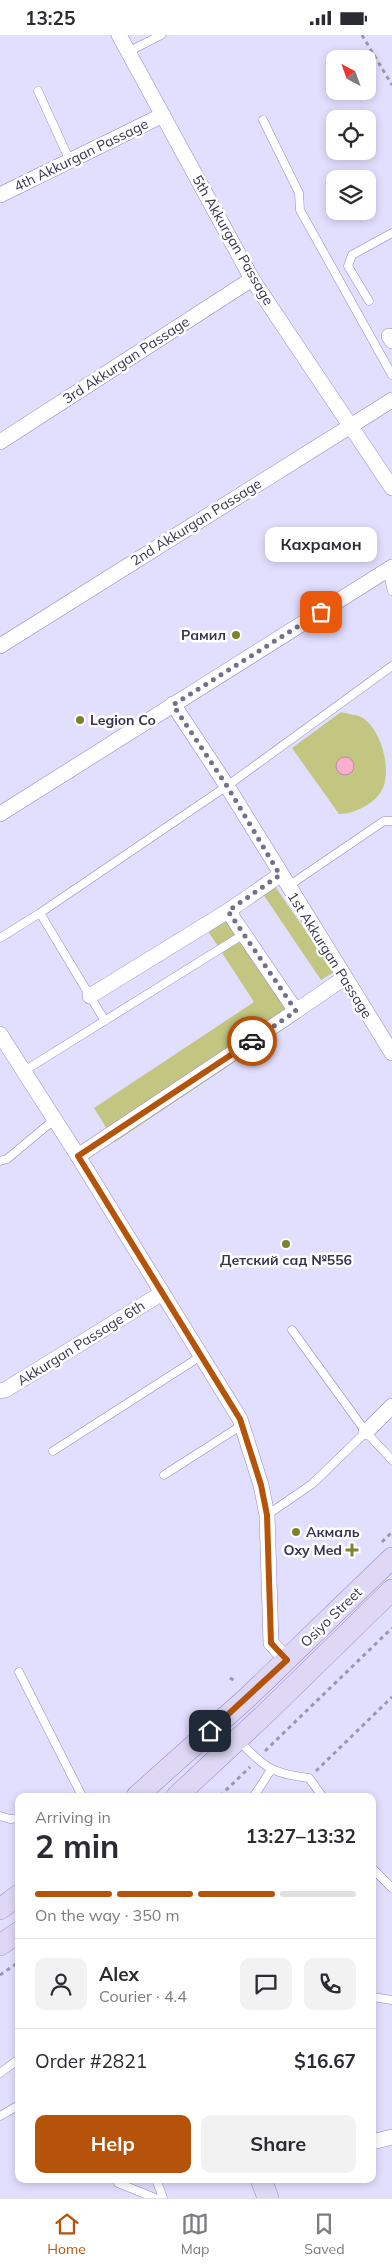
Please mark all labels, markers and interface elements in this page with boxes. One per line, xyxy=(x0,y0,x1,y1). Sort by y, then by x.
text: 13:25 xyxy=(25,6,75,30)
north arrow xyxy=(326,50,376,100)
map controls xyxy=(326,50,376,220)
button: locate xyxy=(326,110,376,160)
street label: 4th Akkurgan Passage xyxy=(11,115,151,195)
button: layers xyxy=(326,170,376,220)
street label: 5th Akkurgan Passage xyxy=(188,172,278,308)
street label: 3rd Akkurgan Passage xyxy=(59,312,193,408)
street label: 2nd Akkurgan Passage xyxy=(127,474,265,570)
callout: Кахрамон xyxy=(265,527,377,562)
text: Кахрамон xyxy=(280,534,362,554)
pin xyxy=(300,591,342,633)
icon: bag xyxy=(307,598,335,626)
place label: Рамил xyxy=(181,626,226,644)
marker: Рамил xyxy=(230,629,242,641)
place label: Legion Co xyxy=(90,711,156,729)
marker: Legion Co xyxy=(74,714,86,726)
street label: 1st Akkurgan Passage xyxy=(284,888,376,1022)
courier xyxy=(227,1016,277,1066)
icon: car xyxy=(238,1027,266,1055)
marker: Детский сад №556 xyxy=(280,1238,292,1250)
place label: Детский сад №556 xyxy=(220,1251,352,1269)
street label: Akkurgan Passage 6th xyxy=(14,1296,148,1390)
place label: Акмаль xyxy=(306,1523,360,1541)
marker: Акмаль xyxy=(290,1526,302,1538)
place label: Oxy Med xyxy=(283,1541,342,1559)
marker: Oxy Med xyxy=(346,1544,358,1556)
street label: Osiyo Street xyxy=(296,1583,366,1651)
pin xyxy=(189,1710,231,1752)
icon: home xyxy=(196,1717,224,1745)
text: Arriving in xyxy=(35,1807,111,1827)
text: 13:27–13:32 xyxy=(246,1824,356,1848)
text: 2 min xyxy=(35,1826,119,1866)
text: On the way · 350 m xyxy=(35,1905,180,1925)
button: person xyxy=(35,1958,87,2010)
button: chat xyxy=(240,1958,292,2010)
button: phone xyxy=(304,1958,356,2010)
text: Alex xyxy=(99,1962,139,1986)
text: Courier · 4.4 xyxy=(99,1986,187,2006)
text: Order #2821 xyxy=(35,2049,147,2073)
text: $16.67 xyxy=(294,2049,356,2073)
button: Help xyxy=(35,2115,191,2173)
button: Share xyxy=(201,2115,356,2173)
tab: Home xyxy=(47,2210,86,2258)
tab: Map xyxy=(181,2210,210,2258)
tab: Saved xyxy=(304,2210,345,2258)

